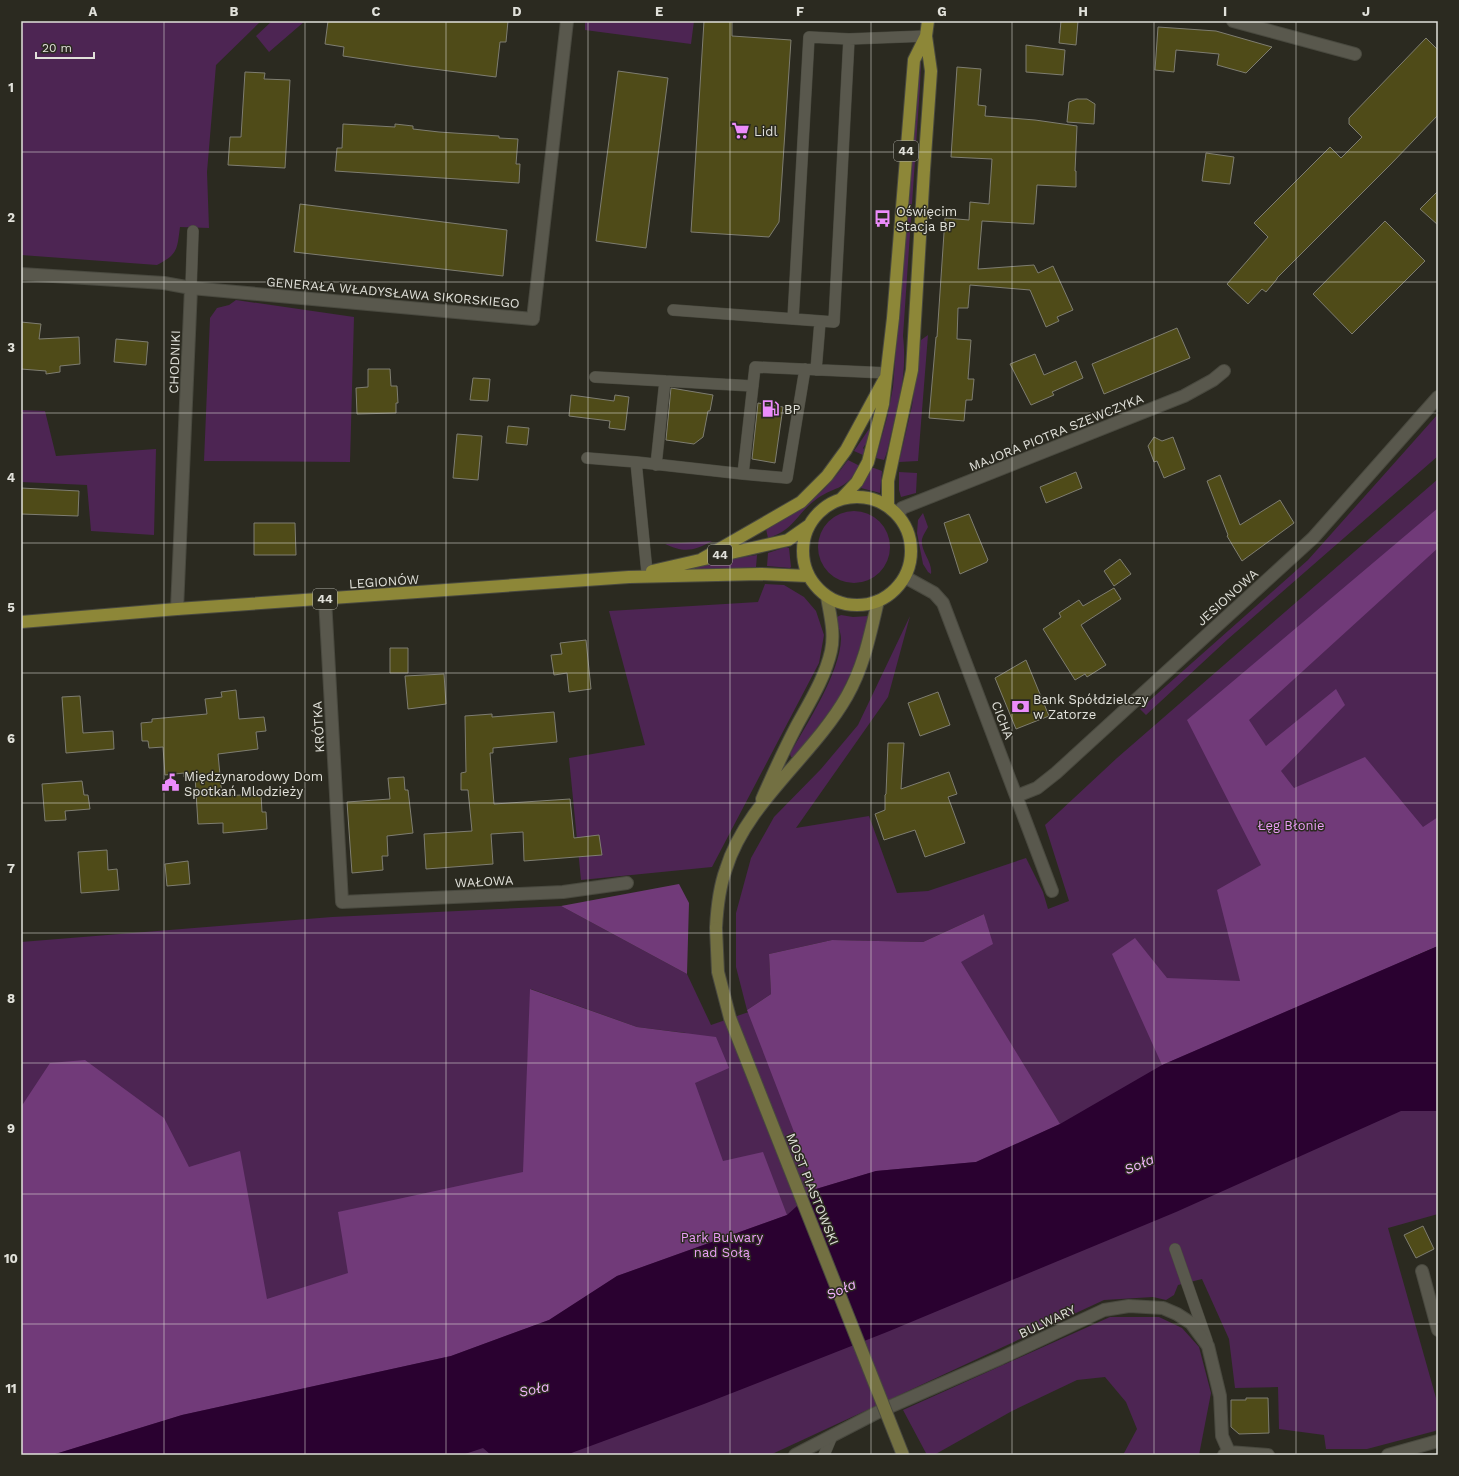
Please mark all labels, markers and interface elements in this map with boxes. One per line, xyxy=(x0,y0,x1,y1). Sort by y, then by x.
text: A xyxy=(89,4,98,19)
text: B xyxy=(230,4,239,19)
text: C xyxy=(372,4,381,19)
text: D xyxy=(512,4,522,19)
text: E xyxy=(655,4,663,19)
text: F xyxy=(796,4,804,19)
text: G xyxy=(937,4,947,19)
text: H xyxy=(1078,4,1088,19)
text: I xyxy=(1223,4,1227,19)
text: J xyxy=(1362,4,1370,19)
scale bar xyxy=(36,34,94,60)
text: 20 m xyxy=(42,41,72,55)
text: 1 xyxy=(8,80,14,95)
supermarket icon: Lidl xyxy=(731,121,751,141)
place label: Lidl xyxy=(754,124,777,139)
road number: 44 xyxy=(894,141,918,161)
place label: Oświęcim Stacja BP xyxy=(896,204,957,234)
bus stop icon: Oświęcim Stacja BP xyxy=(873,208,893,228)
text: 2 xyxy=(7,210,15,225)
street label: GENERAŁA WŁADYSŁAWA SIKORSKIEGO xyxy=(266,274,520,311)
street label: CHODNIKI xyxy=(166,330,183,394)
text: 3 xyxy=(7,340,15,355)
street label: MAJORA PIOTRA SZEWCZYKA xyxy=(967,390,1146,474)
fuel station icon: BP xyxy=(761,399,781,419)
place label: BP xyxy=(784,402,800,417)
text: 4 xyxy=(7,470,16,485)
road number: 44 xyxy=(708,545,732,565)
street label: JESIONOWA xyxy=(1194,566,1261,629)
street label: LEGIONÓW xyxy=(348,571,420,591)
road number: 44 xyxy=(313,589,337,609)
text: 5 xyxy=(7,600,15,615)
place label: Bank Spółdzielczy w Zatorze xyxy=(1033,692,1149,722)
bank icon: Bank Spółdzielczy w Zatorze xyxy=(1010,696,1030,716)
street label: CICHA xyxy=(988,699,1017,742)
street label: KRÓTKA xyxy=(309,700,327,753)
text: 6 xyxy=(7,731,15,746)
place label: Międzynarodowy Dom Spotkań Mlodzieży xyxy=(184,769,323,799)
public building icon: Międzynarodowy Dom Spotkań Mlodzieży xyxy=(161,773,181,793)
park label: Łęg Błonie xyxy=(1258,818,1324,833)
text: 7 xyxy=(7,861,15,876)
street label: WAŁOWA xyxy=(454,872,514,891)
text: 8 xyxy=(7,991,15,1006)
text: 9 xyxy=(7,1121,15,1136)
street label: MOST PIASTOWSKI xyxy=(783,1131,842,1247)
water label: Soła xyxy=(1122,1150,1157,1177)
park label: Park Bulwary nad Sołą xyxy=(681,1230,764,1260)
text: 10 xyxy=(4,1251,18,1266)
water label: Soła xyxy=(824,1275,859,1302)
street label: BULWARY xyxy=(1016,1302,1079,1341)
water label: Soła xyxy=(517,1378,551,1400)
text: 11 xyxy=(5,1381,17,1396)

